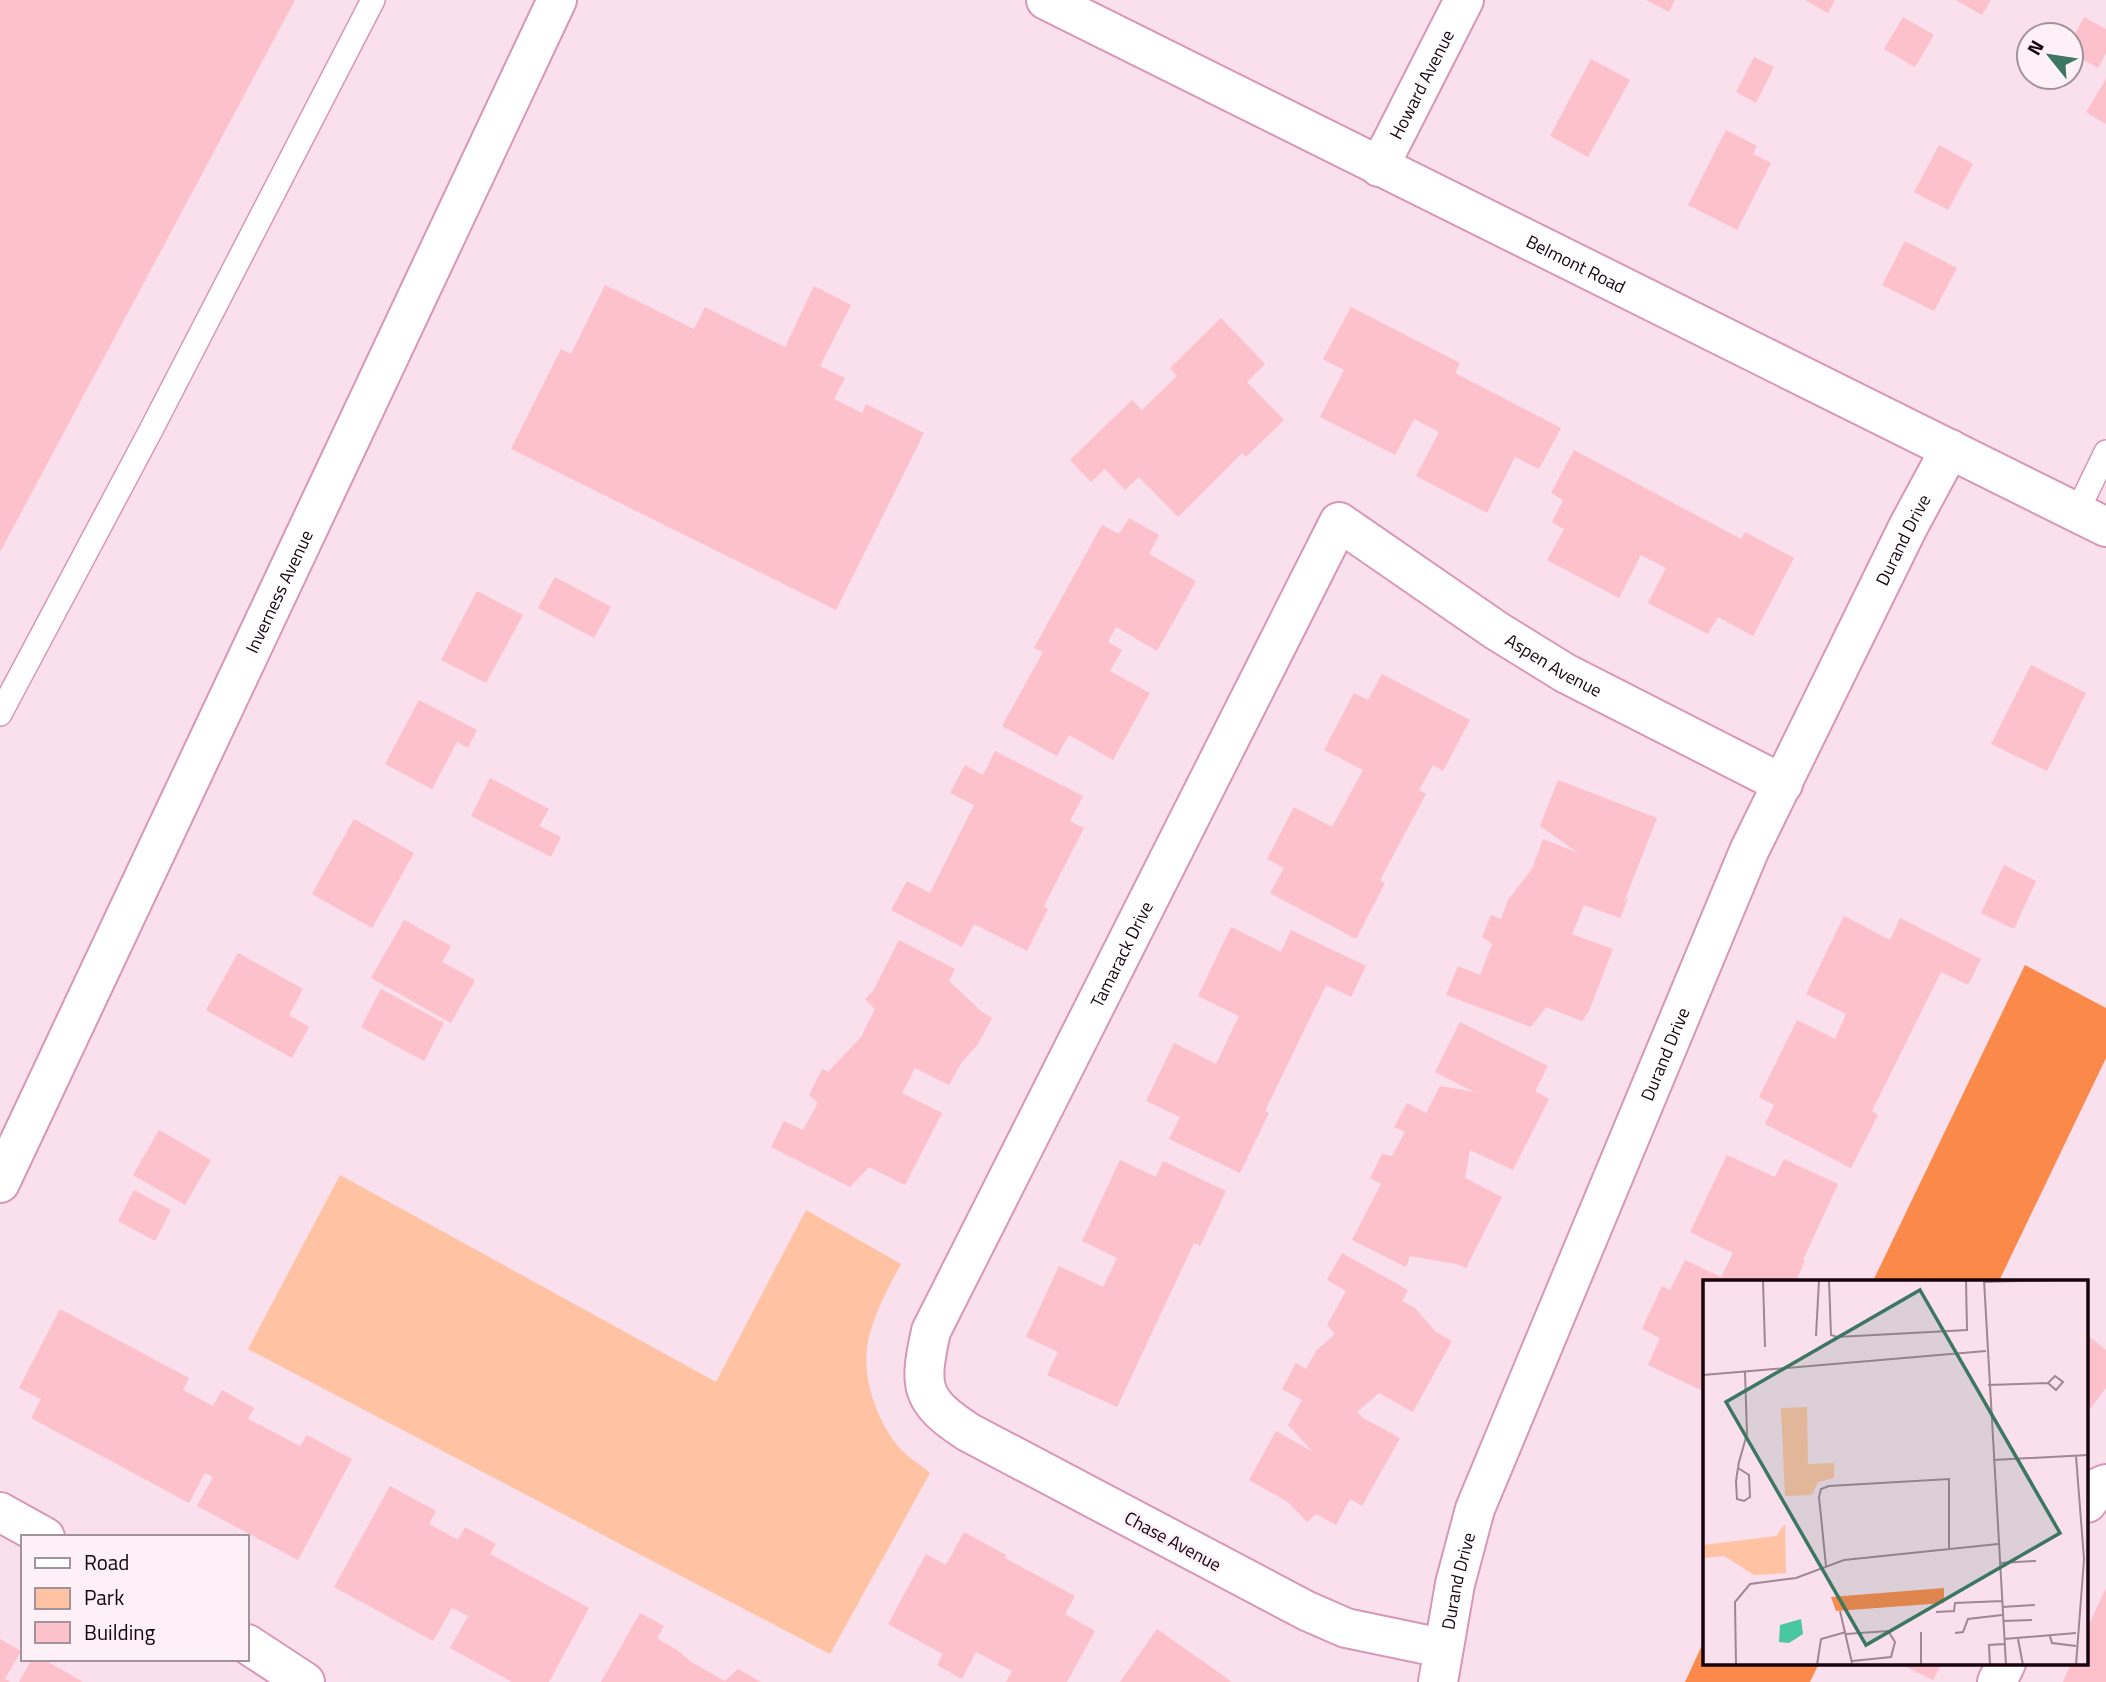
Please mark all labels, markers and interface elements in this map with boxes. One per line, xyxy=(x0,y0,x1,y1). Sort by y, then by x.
north arrow xyxy=(2015,21,2085,91)
street label: Howard Avenue xyxy=(1382,25,1460,144)
text: N xyxy=(2019,34,2051,60)
street label: Belmont Road xyxy=(1522,227,1630,300)
street label: Durand Drive xyxy=(1868,489,1937,590)
street label: Inverness Avenue xyxy=(238,525,319,658)
street label: Aspen Avenue xyxy=(1500,626,1607,703)
street label: Tamarack Drive xyxy=(1083,896,1159,1012)
street label: Durand Drive xyxy=(1633,1003,1696,1105)
inset map xyxy=(1703,1280,2088,1664)
street label: Chase Avenue xyxy=(1120,1504,1226,1578)
street label: Durand Drive xyxy=(1434,1529,1482,1632)
legend xyxy=(21,1535,248,1661)
text: Road xyxy=(84,1546,129,1578)
text: Park xyxy=(84,1581,124,1613)
text: Building xyxy=(84,1616,156,1648)

